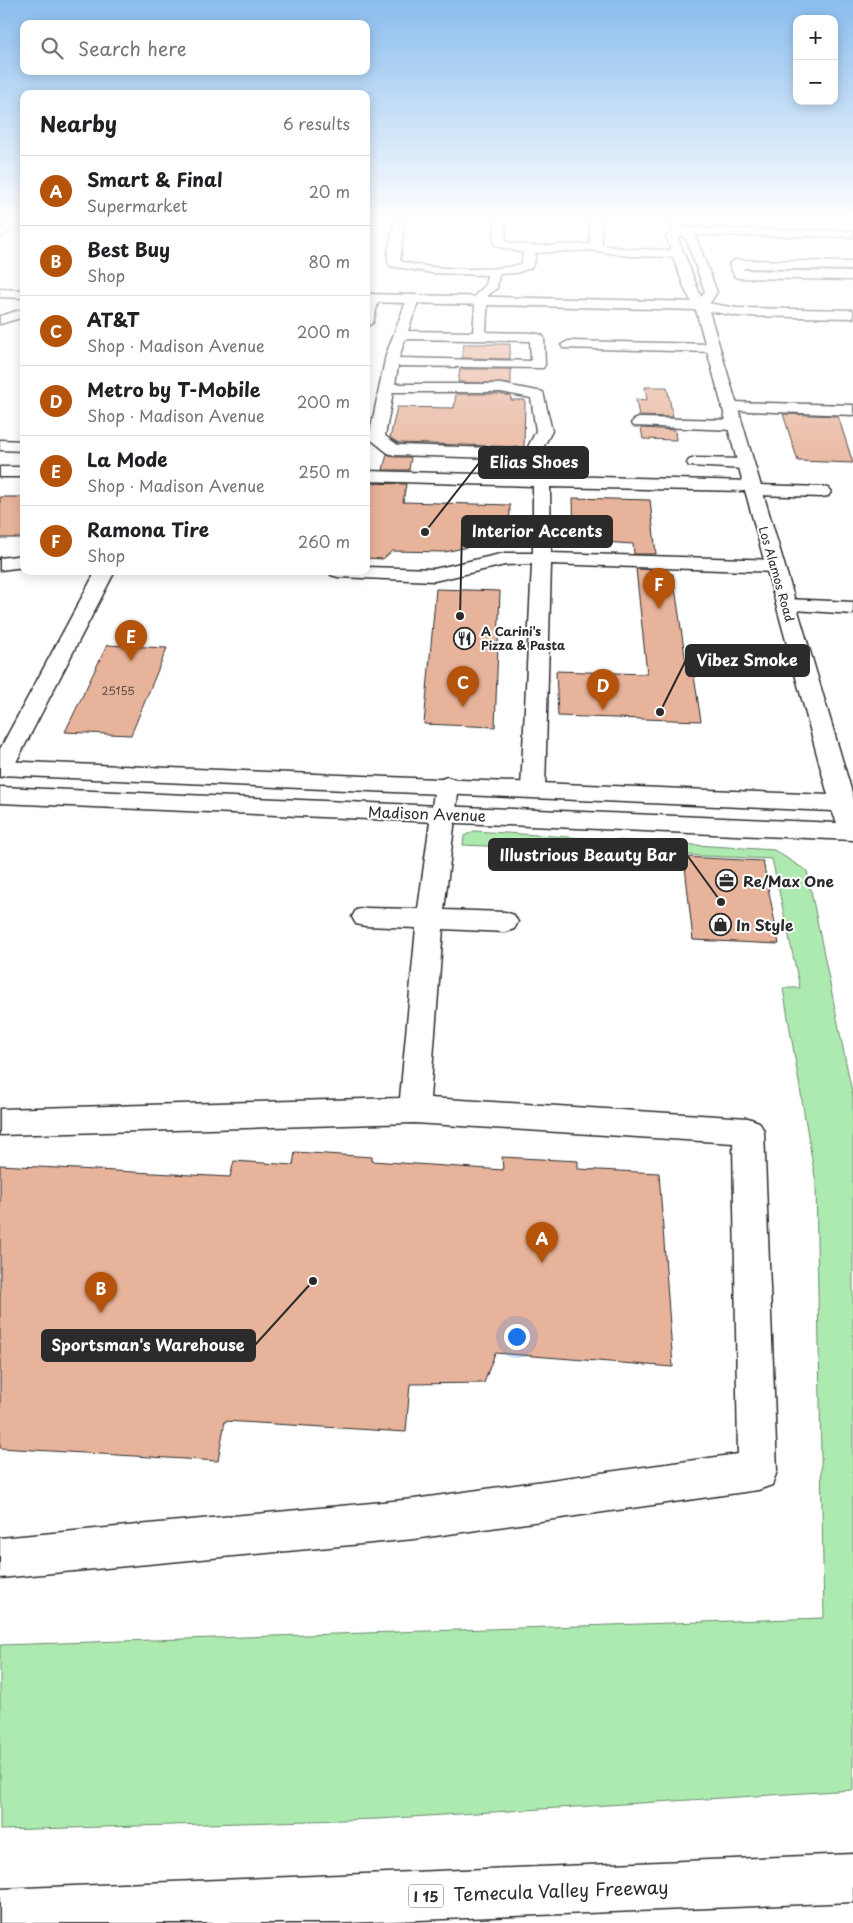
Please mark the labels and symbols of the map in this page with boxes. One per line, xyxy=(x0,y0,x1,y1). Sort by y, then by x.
callout: Elias Shoes xyxy=(479,447,588,478)
text: Elias Shoes xyxy=(490,449,579,473)
callout: Interior Accents xyxy=(462,516,612,547)
text: Interior Accents xyxy=(472,518,603,542)
street label: Los Alamos Road xyxy=(755,524,799,624)
pin: F xyxy=(643,568,675,609)
pin: E xyxy=(115,620,147,661)
place label: A Carini's Pizza & Pasta xyxy=(481,622,565,654)
restaurant icon: A Carini's Pizza & Pasta xyxy=(453,626,477,650)
callout: Vibez Smoke xyxy=(686,645,809,676)
text: Vibez Smoke xyxy=(696,647,798,671)
pin: C xyxy=(447,666,479,707)
pin: D xyxy=(587,669,619,710)
house number: 25155 xyxy=(101,682,135,699)
street label: Madison Avenue xyxy=(368,799,486,827)
callout: Illustrious Beauty Bar xyxy=(489,839,687,870)
text: Illustrious Beauty Bar xyxy=(500,842,677,866)
office icon: Re/Max One xyxy=(715,868,739,892)
place label: Re/Max One xyxy=(743,869,834,892)
shop icon: In Style xyxy=(708,912,732,936)
place label: In Style xyxy=(736,913,794,936)
pin: A xyxy=(526,1222,558,1263)
pin: B xyxy=(85,1272,117,1313)
your location xyxy=(504,1324,530,1350)
callout: Sportsman's Warehouse xyxy=(42,1330,255,1361)
text: Sportsman's Warehouse xyxy=(51,1332,245,1356)
street label: Temecula Valley Freeway xyxy=(453,1873,669,1907)
road number: I 15 xyxy=(408,1884,444,1908)

